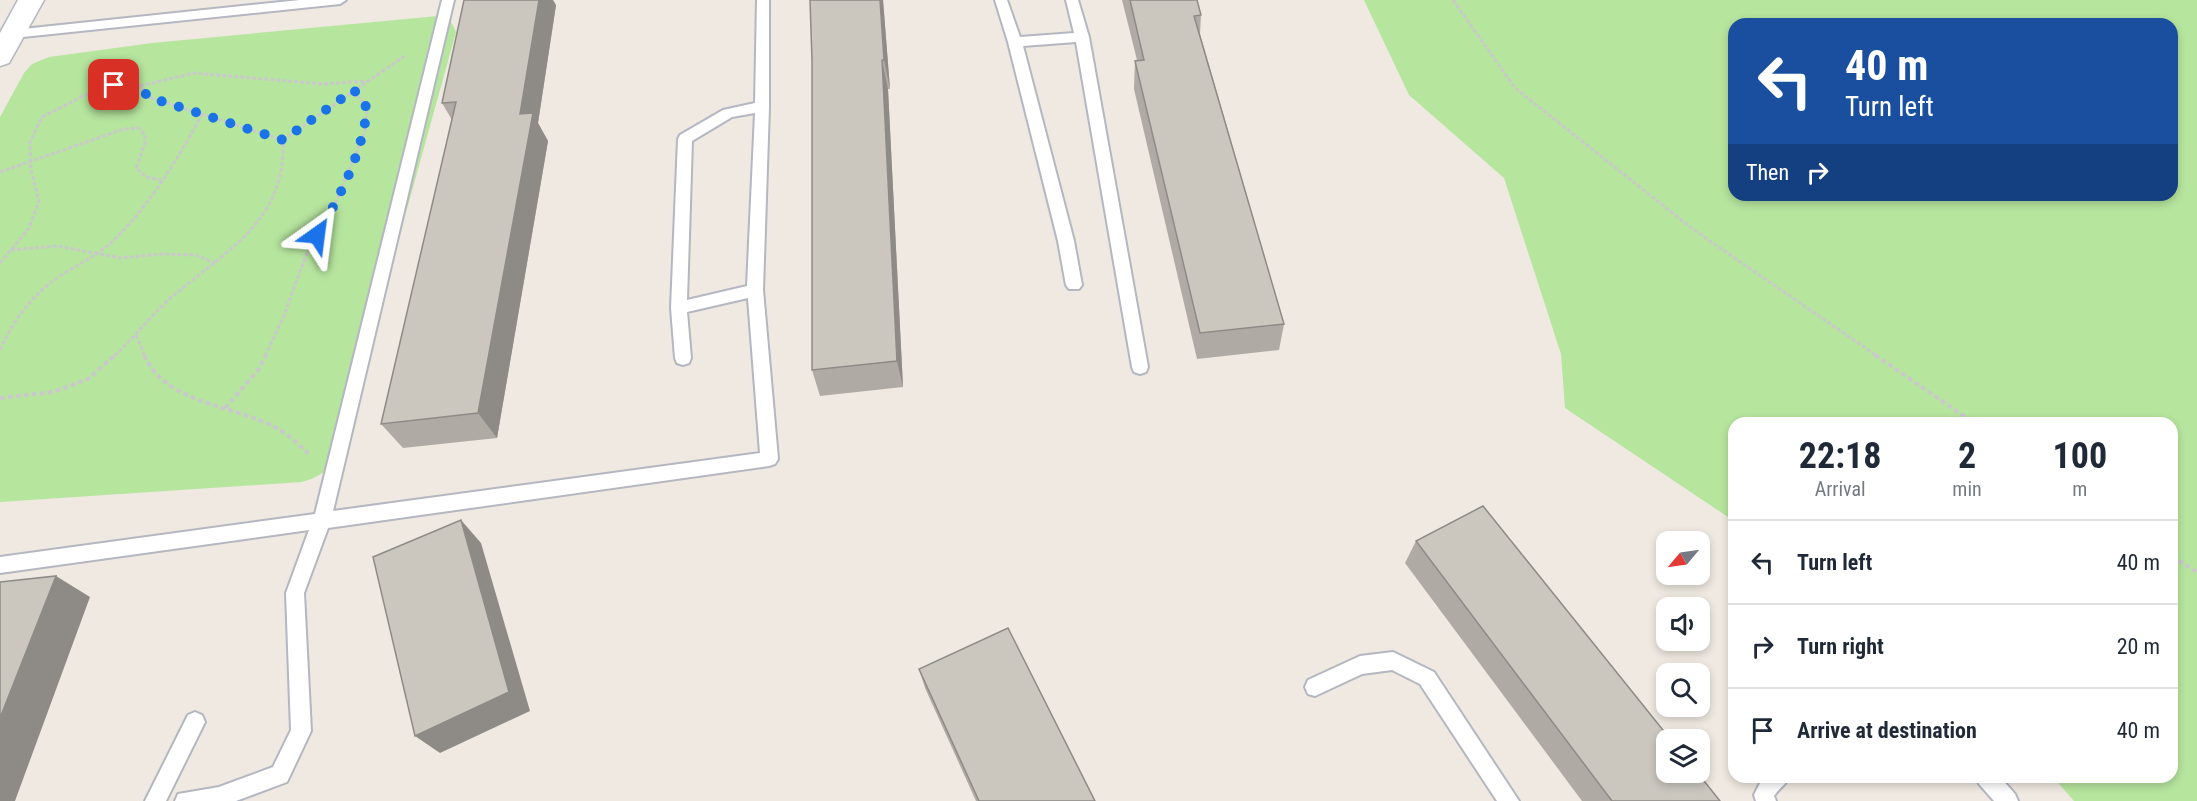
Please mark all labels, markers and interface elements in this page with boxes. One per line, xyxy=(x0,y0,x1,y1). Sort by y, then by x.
text: 40 m xyxy=(1845,41,1928,90)
icon: left xyxy=(1746,42,1824,120)
pin xyxy=(88,59,139,110)
icon: arrive xyxy=(97,68,130,101)
text: Turn left xyxy=(1845,91,1934,123)
icon: right xyxy=(1801,156,1834,189)
text: Then xyxy=(1746,160,1789,185)
position arrow xyxy=(285,203,349,267)
text: 22:18 xyxy=(1799,435,1881,477)
text: 2 xyxy=(1958,435,1976,477)
text: 100 xyxy=(2053,435,2107,477)
text: Arrival xyxy=(1815,477,1866,501)
text: min xyxy=(1952,477,1982,501)
text: m xyxy=(2072,477,2087,501)
north arrow xyxy=(1656,531,1710,585)
map controls xyxy=(1656,531,1710,783)
icon: left xyxy=(1746,546,1779,579)
text: Turn left xyxy=(1797,550,1872,575)
text: 40 m xyxy=(2117,550,2160,575)
button: sound xyxy=(1656,597,1710,651)
icon: right xyxy=(1746,630,1779,663)
text: Turn right xyxy=(1797,634,1884,659)
text: 20 m xyxy=(2117,634,2160,659)
button: search xyxy=(1656,663,1710,717)
icon: arrive xyxy=(1746,714,1779,747)
text: Arrive at destination xyxy=(1797,718,1977,743)
text: 40 m xyxy=(2117,718,2160,743)
button: layers xyxy=(1656,729,1710,783)

